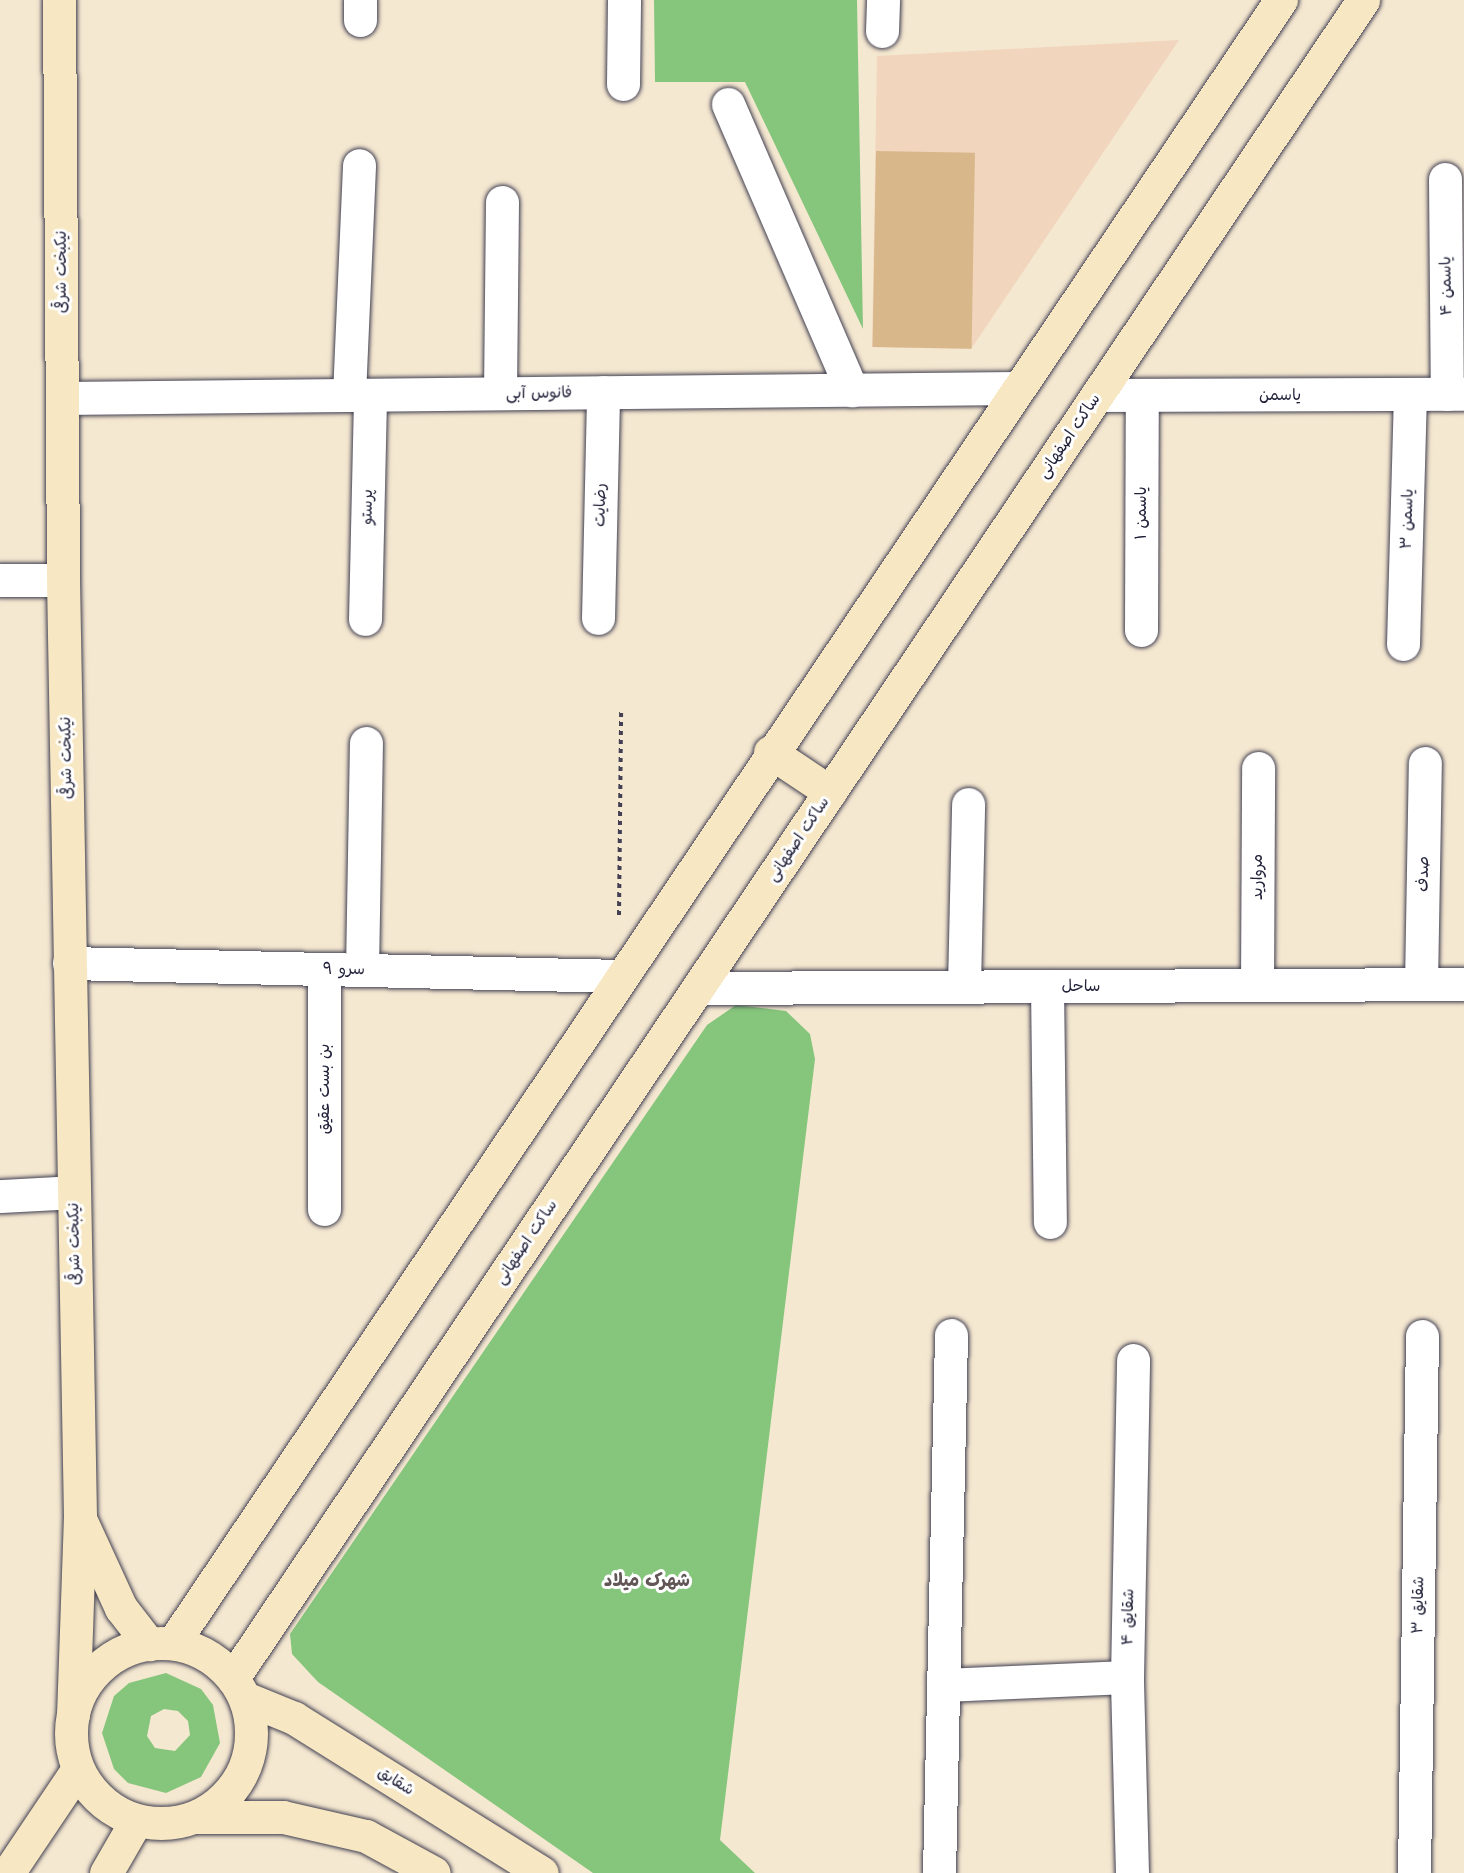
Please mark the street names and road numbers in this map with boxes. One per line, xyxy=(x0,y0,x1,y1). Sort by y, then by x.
street label: نیکبخت شرقی xyxy=(51,231,71,313)
street label: یاسمن ۴ xyxy=(1436,256,1456,316)
street label: فانوس آبی xyxy=(506,383,572,403)
street label: یاسمن xyxy=(1259,385,1301,405)
street label: ساکت اصفهانی xyxy=(1034,390,1104,482)
street label: رضایت xyxy=(590,483,610,527)
street label: یاسمن ۱ xyxy=(1131,486,1151,540)
street label: یاسمن ۳ xyxy=(1396,488,1418,550)
street label: پرستو xyxy=(357,489,377,525)
street label: نیکبخت شرقی xyxy=(56,717,76,799)
street label: ساکت اصفهانی xyxy=(763,793,833,885)
street label: مروارید xyxy=(1247,854,1267,900)
street label: صدف xyxy=(1413,856,1433,892)
street label: سرو ۹ xyxy=(323,959,365,979)
street label: ساحل xyxy=(1062,976,1100,996)
street label: بن بست عقیق xyxy=(314,1044,334,1134)
street label: ساکت اصفهانی xyxy=(491,1196,561,1288)
street label: نیکبخت شرقی xyxy=(64,1203,84,1285)
street label: شقایق ۳ xyxy=(1408,1576,1428,1634)
street label: شقایق ۴ xyxy=(1118,1588,1138,1646)
street label: شقایق xyxy=(374,1762,418,1800)

